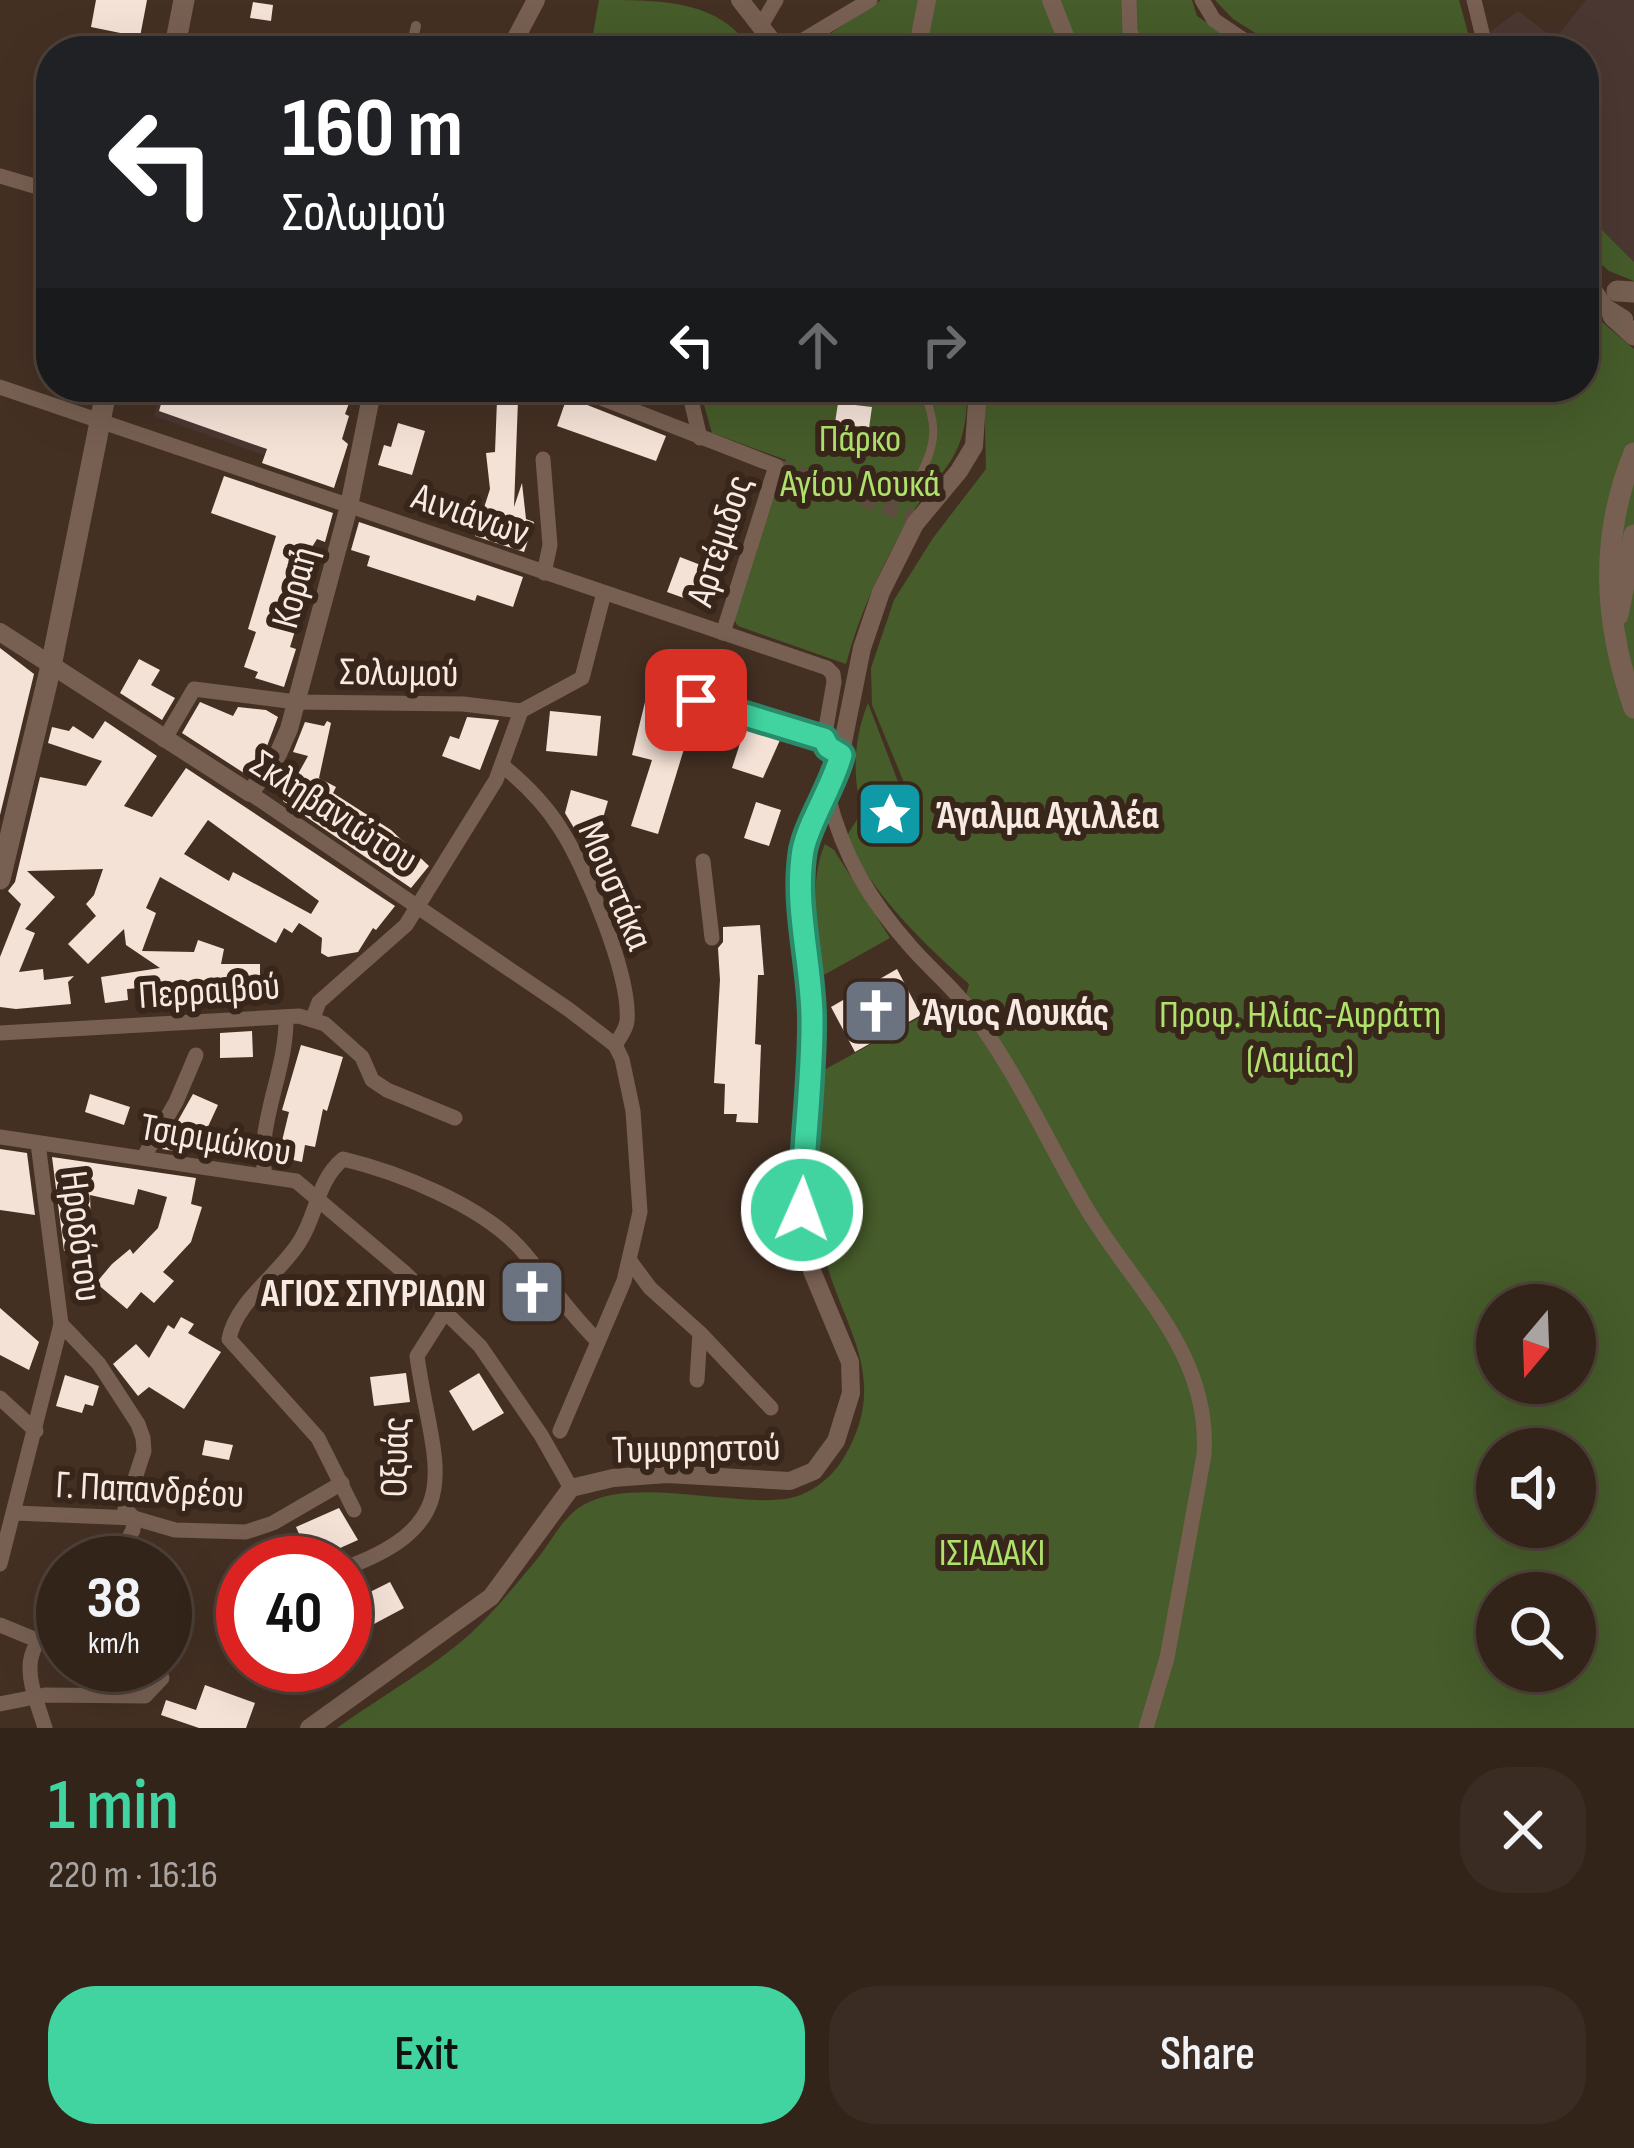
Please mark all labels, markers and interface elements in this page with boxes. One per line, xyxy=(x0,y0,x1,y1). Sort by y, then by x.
text: 160 m xyxy=(282,79,463,180)
icon: left xyxy=(84,84,240,240)
text: Σολωμού xyxy=(282,181,447,246)
icon: left xyxy=(659,312,725,378)
icon: ahead xyxy=(785,312,851,378)
icon: right xyxy=(911,312,977,378)
park label: Πάρκο Αγίου Λουκά xyxy=(779,416,940,508)
street label: Αρτέμιδος xyxy=(677,469,764,613)
street label: Αινιάνων xyxy=(405,473,535,557)
street label: Κοραή xyxy=(262,542,329,633)
street label: Σολωμού xyxy=(339,649,459,698)
pin xyxy=(645,649,747,751)
icon: arrive xyxy=(663,667,729,733)
street label: Σκληβανιώτου xyxy=(241,741,426,884)
place icon: Άγαλμα Αχιλλέα xyxy=(855,779,925,849)
place label: Άγαλμα Αχιλλέα xyxy=(936,793,1158,840)
street label: Μουστάκα xyxy=(567,815,663,958)
street label: Περραιβού xyxy=(137,963,282,1020)
church icon: Άγιος Λουκάς xyxy=(841,976,911,1046)
place label: Άγιος Λουκάς xyxy=(922,990,1109,1037)
park label: Προφ. Ηλίας-Αφράτη (Λαμίας) xyxy=(1159,992,1441,1084)
street label: Τσιριμώκου xyxy=(136,1104,295,1177)
position arrow xyxy=(739,1147,865,1273)
street label: Ηροδότου xyxy=(49,1168,112,1304)
church icon: ΑΓΙΟΣ ΣΠΥΡΙΔΩΝ xyxy=(497,1257,567,1327)
place label: ΑΓΙΟΣ ΣΠΥΡΙΔΩΝ xyxy=(260,1271,486,1318)
north arrow xyxy=(1476,1284,1596,1404)
map controls xyxy=(1476,1284,1596,1692)
street label: Οξυάς xyxy=(371,1416,420,1498)
street label: Τυμφρηστού xyxy=(611,1425,781,1474)
button: sound xyxy=(1476,1428,1596,1548)
street label: Γ. Παπανδρέου xyxy=(54,1462,245,1519)
park label: ΙΣΙΑΔΑΚΙ xyxy=(939,1530,1045,1577)
speed limit sign: 40 xyxy=(216,1536,372,1692)
text: 38 xyxy=(86,1563,142,1635)
button: search xyxy=(1476,1572,1596,1692)
text: km/h xyxy=(88,1626,140,1662)
text: 1 min xyxy=(48,1763,179,1850)
button: close xyxy=(1460,1767,1586,1893)
text: 220 m · 16:16 xyxy=(48,1852,218,1899)
button: Exit xyxy=(48,1986,805,2124)
button: Share xyxy=(829,1986,1586,2124)

